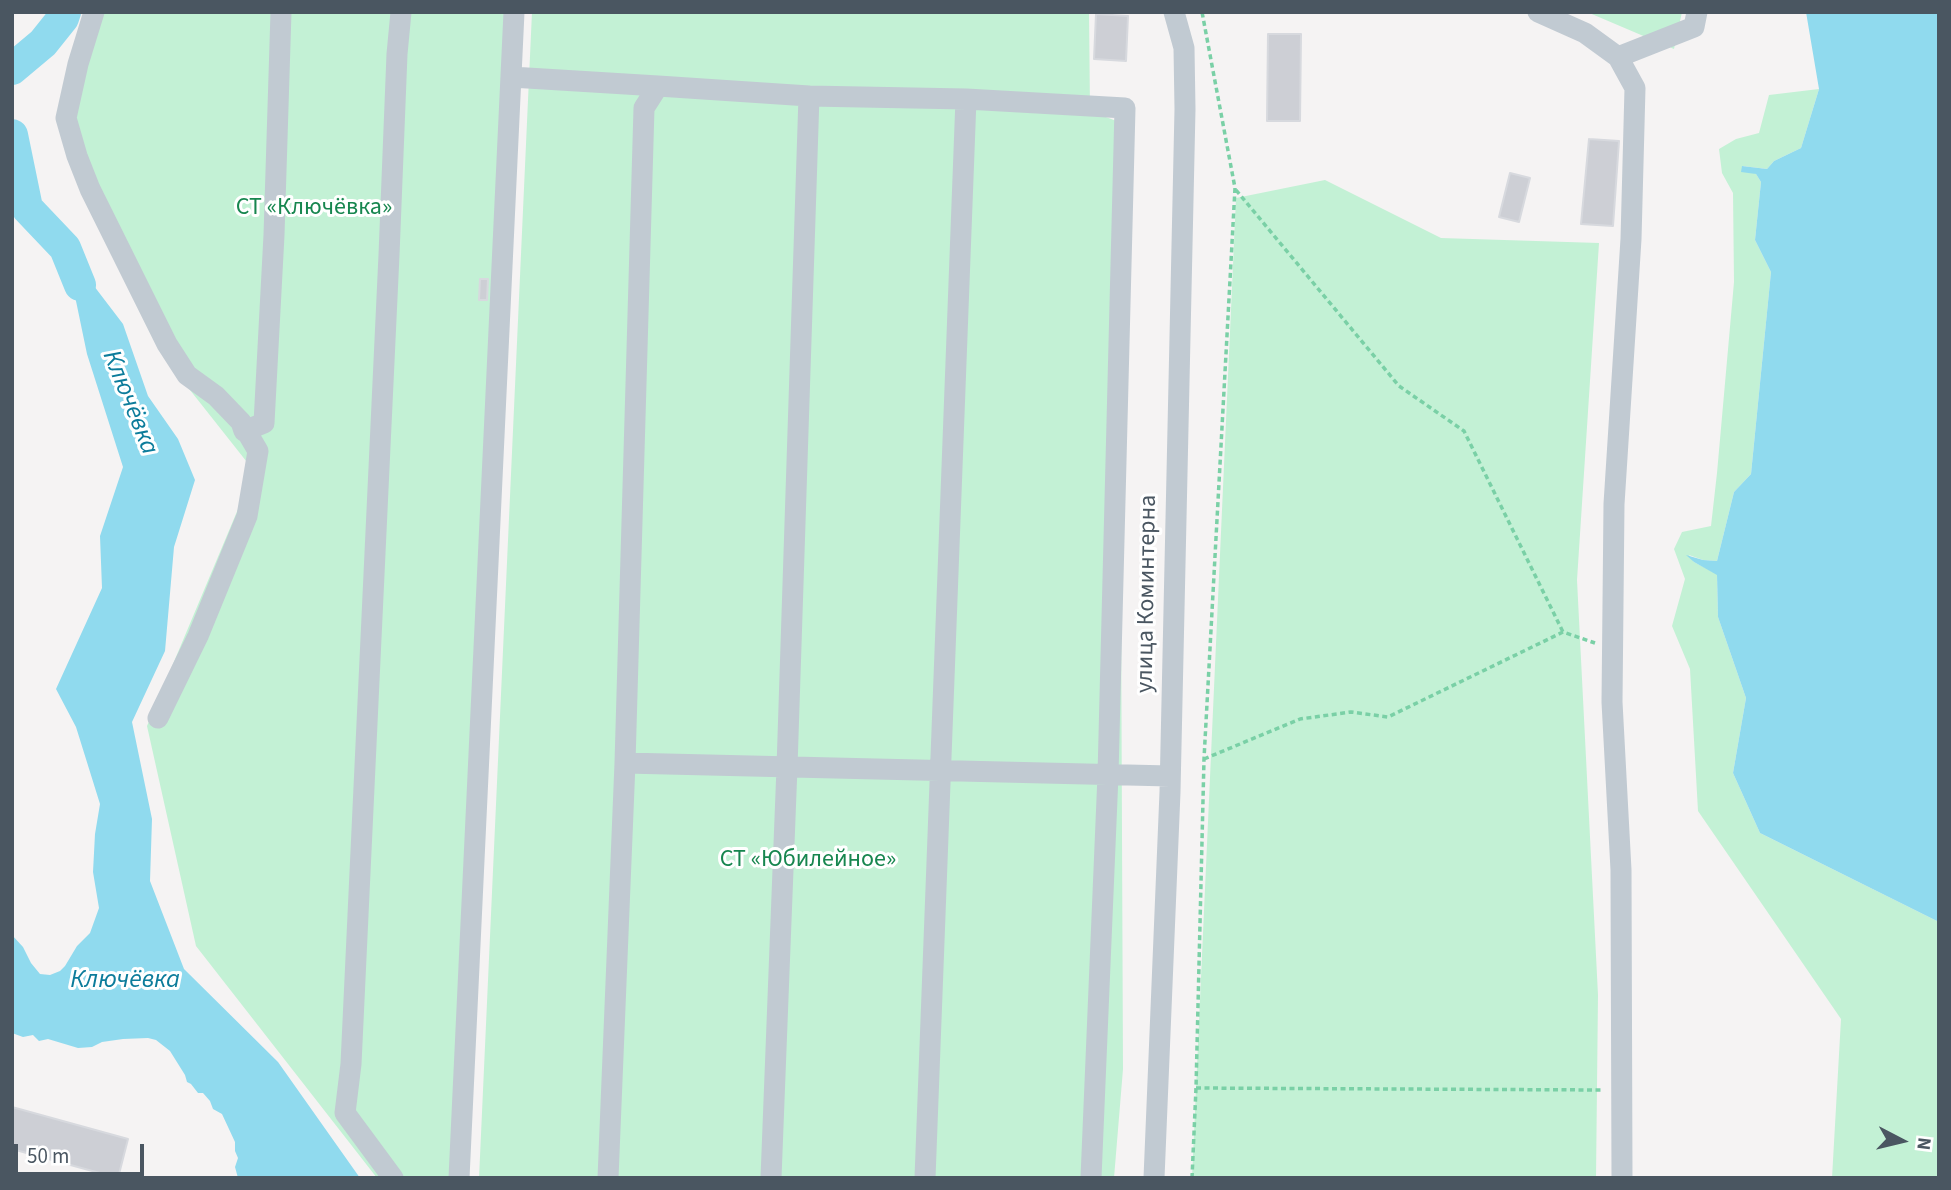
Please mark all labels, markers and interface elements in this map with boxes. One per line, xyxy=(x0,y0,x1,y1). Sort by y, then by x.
park label: СТ «Ключёвка» xyxy=(236,195,392,223)
water label: Ключёвка xyxy=(94,346,164,460)
street label: улица Коминтерна xyxy=(1132,495,1164,693)
park label: СТ «Юбилейное» xyxy=(720,847,896,875)
water label: Ключёвка xyxy=(70,965,180,997)
north arrow xyxy=(1867,1106,1937,1176)
scale bar xyxy=(18,1130,147,1174)
text: N xyxy=(1909,1136,1938,1152)
text: 50 m xyxy=(27,1141,69,1171)

